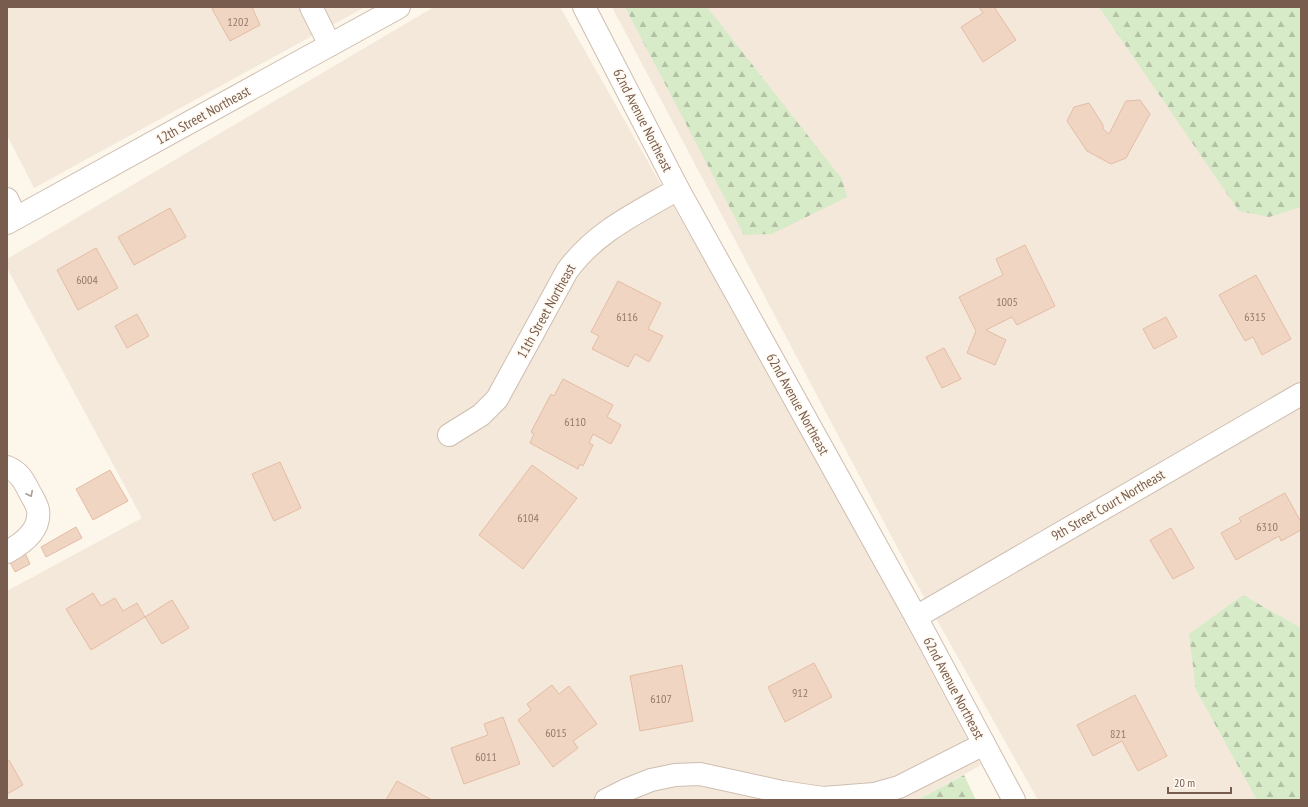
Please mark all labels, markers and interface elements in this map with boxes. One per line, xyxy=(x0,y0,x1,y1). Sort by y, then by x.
house number: 1202 xyxy=(227,14,249,29)
street label: 62nd Avenue Northeast xyxy=(609,65,677,175)
street label: 12th Street Northeast xyxy=(153,82,254,148)
street label: 11th Street Northeast xyxy=(513,260,579,361)
house number: 6004 xyxy=(76,272,98,287)
house number: 1005 xyxy=(996,294,1018,309)
house number: 6116 xyxy=(616,309,638,324)
house number: 6315 xyxy=(1244,309,1266,324)
street label: 62nd Avenue Northeast xyxy=(763,350,833,458)
house number: 6110 xyxy=(564,414,586,429)
street label: 9th Street Court Northeast xyxy=(1048,465,1168,545)
one-way arrow xyxy=(26,490,33,497)
house number: 6104 xyxy=(517,510,539,525)
house number: 6310 xyxy=(1256,519,1278,534)
street label: 62nd Avenue Northeast xyxy=(919,634,989,742)
house number: 912 xyxy=(792,685,808,700)
house number: 6107 xyxy=(650,691,672,706)
house number: 6015 xyxy=(545,725,567,740)
house number: 821 xyxy=(1110,726,1126,741)
house number: 6011 xyxy=(475,749,497,764)
scale bar xyxy=(1168,769,1231,795)
text: 20 m xyxy=(1174,775,1195,790)

